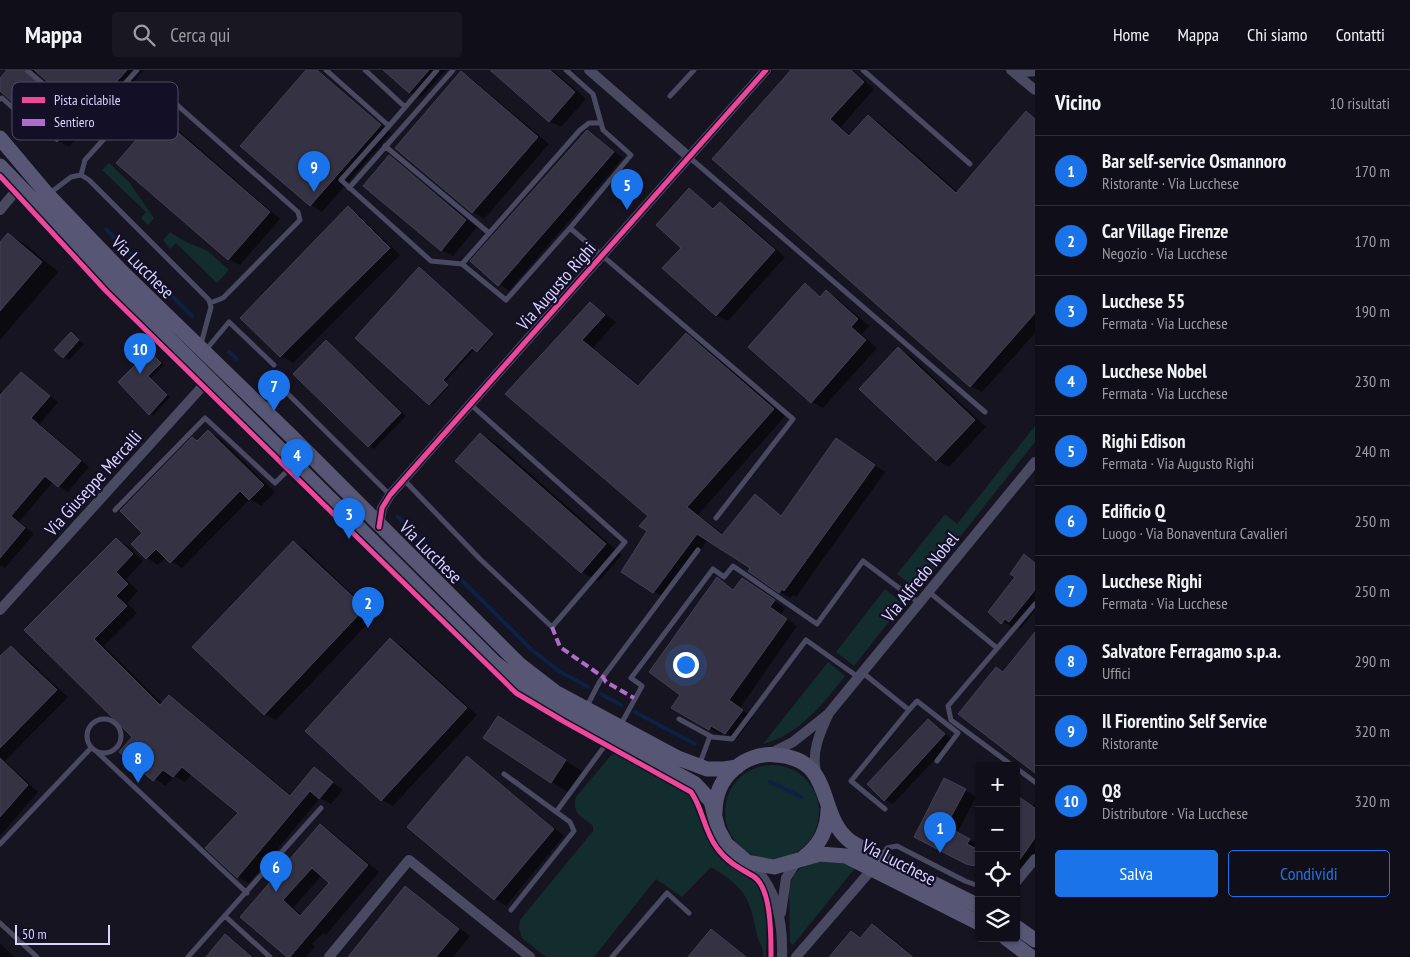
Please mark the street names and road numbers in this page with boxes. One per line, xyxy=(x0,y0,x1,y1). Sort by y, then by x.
street label: Via Lucchese xyxy=(106,230,179,303)
street label: Via Augusto Righi xyxy=(511,237,601,336)
street label: Via Giuseppe Mercalli xyxy=(39,426,146,541)
street label: Via Lucchese xyxy=(394,515,467,588)
street label: Via Alfredo Nobel xyxy=(876,527,964,627)
street label: Via Lucchese xyxy=(857,833,940,890)

